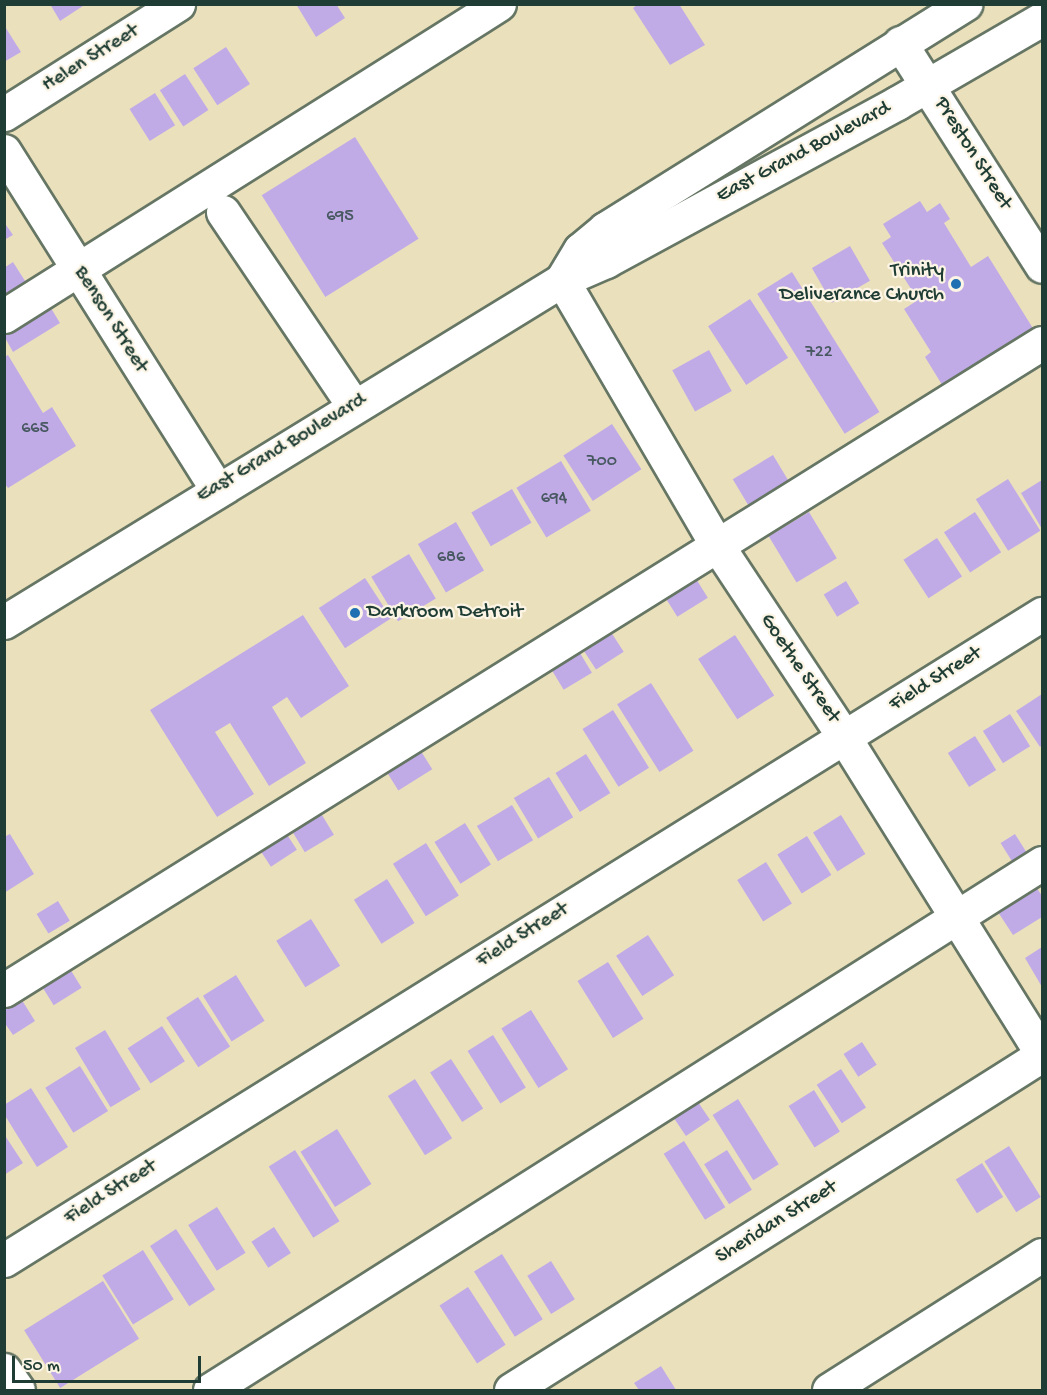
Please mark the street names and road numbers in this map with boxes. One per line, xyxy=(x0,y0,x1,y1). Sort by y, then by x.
street label: Helen Street xyxy=(38,19,144,99)
street label: Preston Street xyxy=(927,93,1017,215)
street label: East Grand Boulevard xyxy=(713,97,895,209)
street label: Benson Street xyxy=(67,262,153,378)
street label: East Grand Boulevard xyxy=(193,388,371,510)
street label: Goethe Street xyxy=(753,609,845,729)
street label: Field Street xyxy=(885,642,987,718)
street label: Field Street xyxy=(472,898,574,974)
street label: Field Street xyxy=(60,1155,162,1231)
street label: Sheridan Street xyxy=(711,1176,843,1270)

